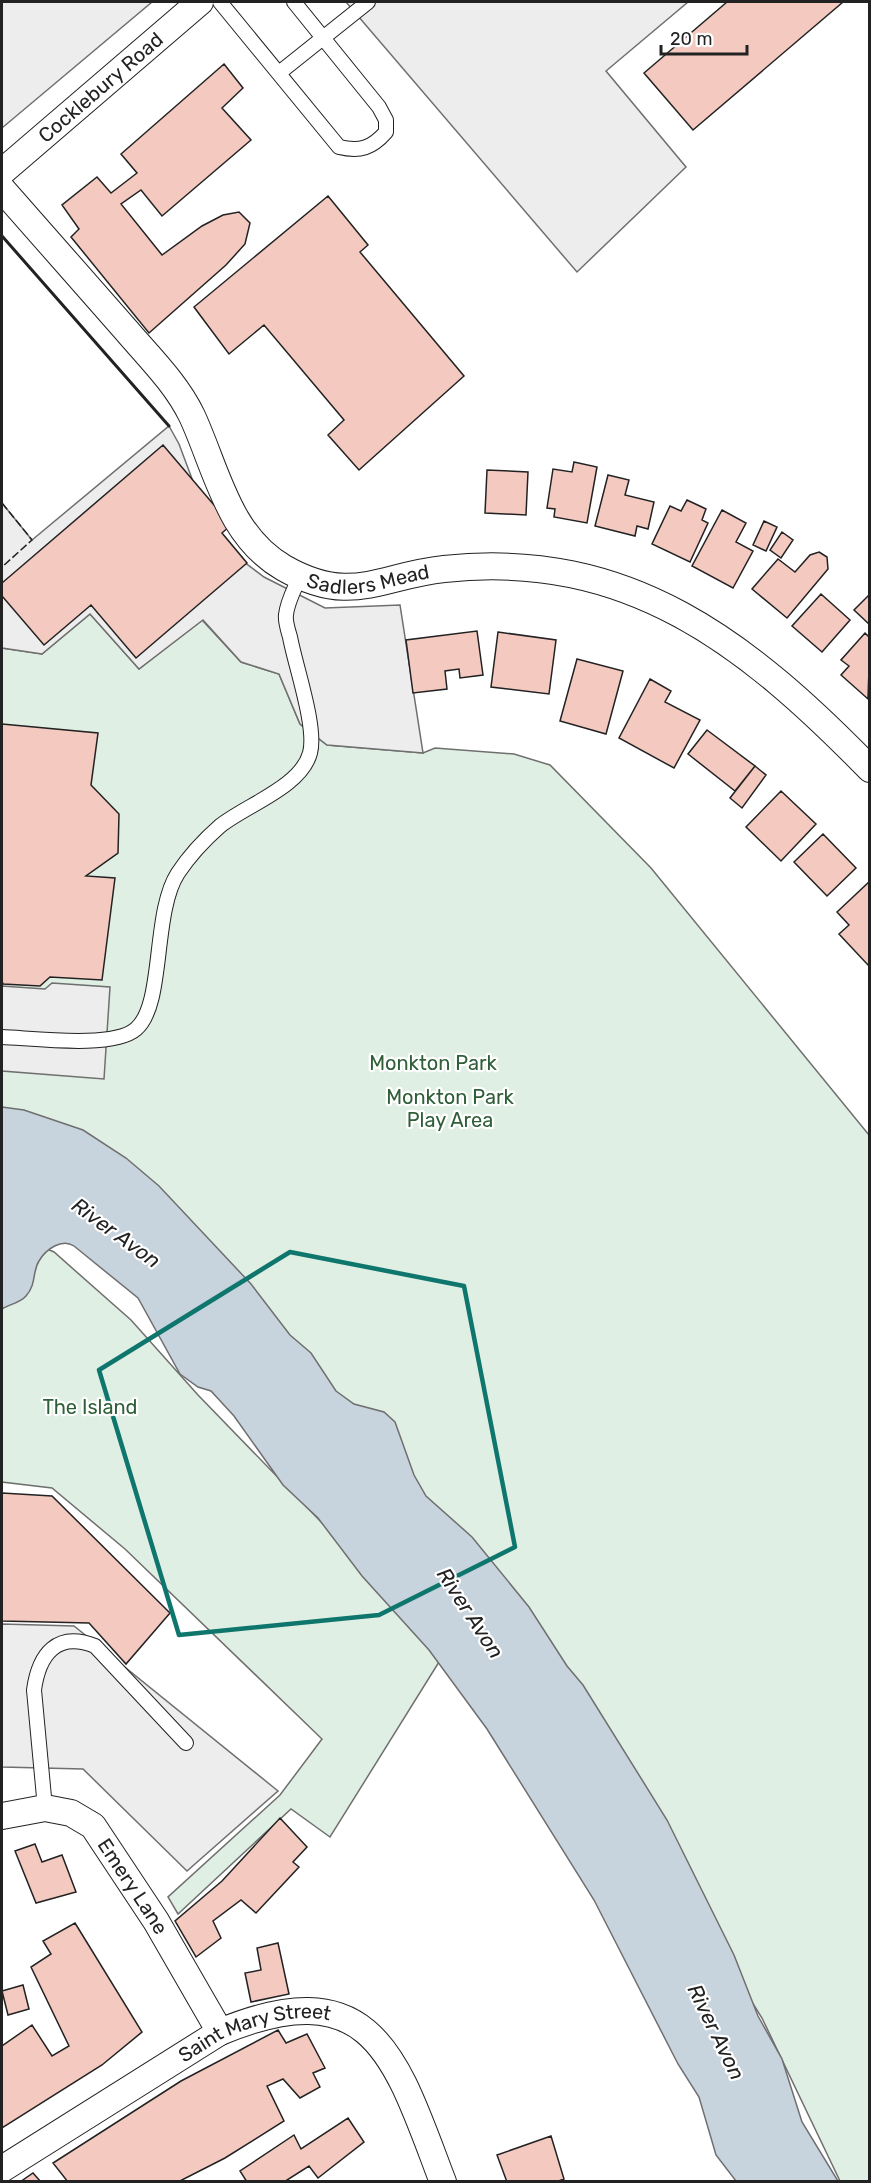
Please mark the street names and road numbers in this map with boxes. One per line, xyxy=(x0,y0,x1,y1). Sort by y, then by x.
street label: Cocklebury Road xyxy=(33,27,168,147)
street label: Sadlers Mead xyxy=(304,559,431,599)
street label: Emery Lane xyxy=(93,1834,173,1938)
street label: Saint Mary Street xyxy=(174,1999,333,2067)

